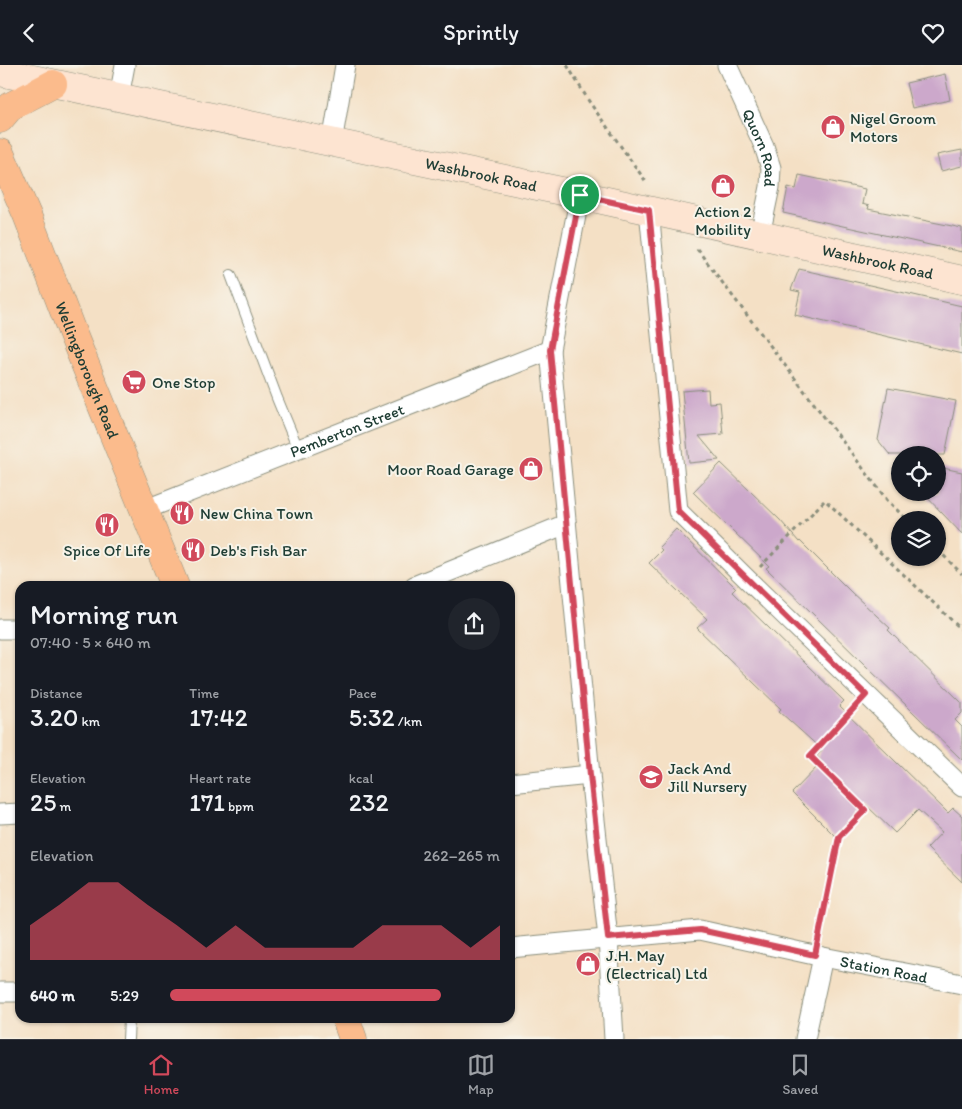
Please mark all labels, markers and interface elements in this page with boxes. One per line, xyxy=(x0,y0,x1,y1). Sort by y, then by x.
icon: back xyxy=(15,19,43,47)
text: Sprintly xyxy=(443,19,519,46)
icon: heart xyxy=(919,19,947,47)
street label: Quorn Road xyxy=(738,106,780,188)
place label: Nigel Groom Motors xyxy=(850,109,937,146)
shop icon: Nigel Groom Motors xyxy=(820,114,846,140)
street label: Washbrook Road xyxy=(423,153,539,196)
shop icon: Action 2 Mobility xyxy=(710,173,736,199)
pin xyxy=(559,174,601,216)
icon: arrive xyxy=(566,181,594,209)
place label: Action 2 Mobility xyxy=(694,202,752,239)
street label: Washbrook Road xyxy=(820,240,936,283)
street label: Wellingborough Road xyxy=(51,299,123,442)
supermarket icon: One Stop xyxy=(121,369,147,395)
place label: One Stop xyxy=(152,373,215,392)
street label: Pemberton Street xyxy=(287,400,407,462)
map controls xyxy=(891,446,946,566)
button: locate xyxy=(891,446,946,501)
shop icon: Moor Road Garage xyxy=(518,456,544,482)
place label: Moor Road Garage xyxy=(387,460,514,479)
restaurant icon: New China Town xyxy=(169,500,195,526)
place label: New China Town xyxy=(200,504,314,523)
button: layers xyxy=(891,511,946,566)
restaurant icon: Spice Of Life xyxy=(94,512,120,538)
restaurant icon: Deb's Fish Bar xyxy=(180,537,206,563)
place label: Spice Of Life xyxy=(64,541,150,560)
place label: Deb's Fish Bar xyxy=(210,541,307,560)
text: Morning run xyxy=(30,597,178,631)
button: share xyxy=(448,598,500,650)
text: 07:40 · 5 × 640 m xyxy=(30,633,151,652)
text: Distance xyxy=(30,685,82,702)
text: Time xyxy=(189,685,219,702)
text: Pace xyxy=(349,685,377,702)
text: 3.20 xyxy=(30,702,78,732)
text: 17:42 xyxy=(189,702,248,732)
text: 5:32 xyxy=(349,702,395,732)
text: km xyxy=(78,713,100,730)
text: /km xyxy=(395,713,422,730)
place label: Jack And Jill Nursery xyxy=(668,759,747,796)
school or university icon: Jack And Jill Nursery xyxy=(638,764,664,790)
text: Elevation xyxy=(30,770,86,787)
text: Heart rate xyxy=(189,770,251,787)
text: kcal xyxy=(349,770,374,787)
text: 25 xyxy=(30,787,56,817)
text: 171 xyxy=(189,787,225,817)
text: 232 xyxy=(349,787,389,817)
text: m xyxy=(56,798,71,815)
text: bpm xyxy=(225,798,254,815)
text: Elevation xyxy=(30,846,94,865)
text: 262–265 m xyxy=(423,846,500,865)
place label: J.H. May (Electrical) Ltd xyxy=(606,946,708,983)
shop icon: J.H. May (Electrical) Ltd xyxy=(575,951,601,977)
street label: Station Road xyxy=(839,952,930,987)
text: 640 m xyxy=(30,986,75,1005)
text: 5:29 xyxy=(110,986,139,1005)
tab: Home xyxy=(144,1051,179,1098)
tab: Map xyxy=(467,1051,495,1098)
tab: Saved xyxy=(782,1051,818,1098)

